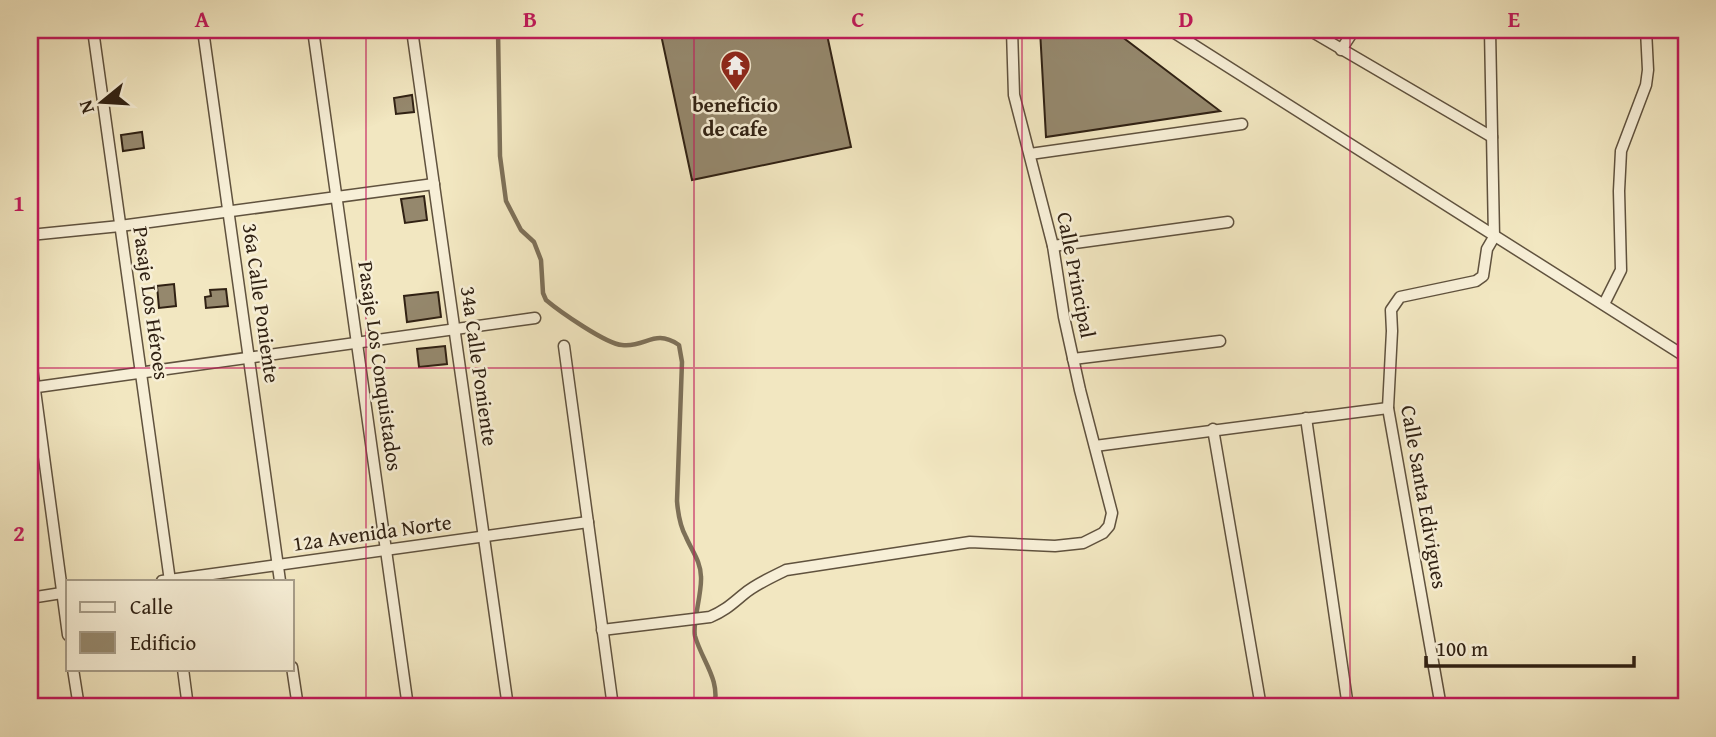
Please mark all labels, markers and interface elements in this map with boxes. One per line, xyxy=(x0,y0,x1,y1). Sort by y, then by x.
text: A xyxy=(195,2,210,35)
text: B xyxy=(523,2,537,35)
text: C xyxy=(851,2,865,35)
text: D xyxy=(1179,2,1194,35)
text: E xyxy=(1508,2,1520,35)
temple icon: beneficio de cafe xyxy=(718,48,752,92)
north arrow xyxy=(66,66,136,136)
place label: beneficio de cafe xyxy=(692,89,778,144)
text: N xyxy=(70,97,101,118)
text: 1 xyxy=(13,186,25,219)
street label: Calle Principal xyxy=(1049,209,1104,341)
street label: 36a Calle Poniente xyxy=(235,221,288,385)
street label: Pasaje Los Héroes xyxy=(125,224,178,382)
street label: Pasaje Los Conquistados xyxy=(350,259,411,473)
street label: 34a Calle Poniente xyxy=(453,284,506,448)
street label: Calle Santa Edivigues xyxy=(1393,403,1456,591)
street label: 12a Avenida Norte xyxy=(290,506,454,559)
text: 2 xyxy=(13,516,25,549)
legend xyxy=(66,580,294,670)
text: Calle xyxy=(130,591,173,622)
scale bar xyxy=(1426,625,1634,669)
text: Edificio xyxy=(130,627,196,658)
text: 100 m xyxy=(1436,633,1488,664)

